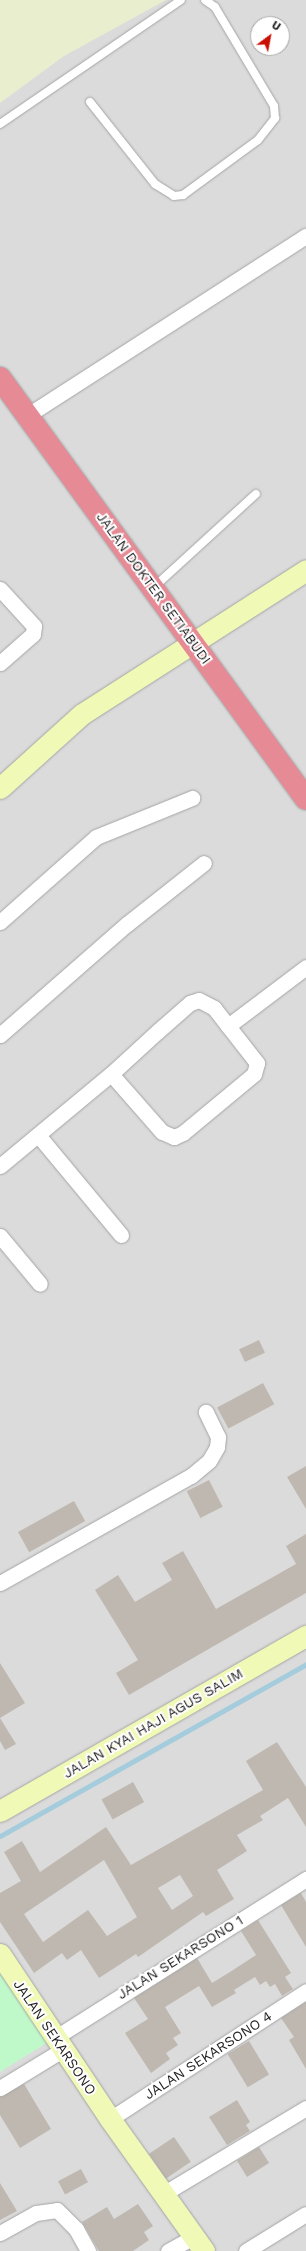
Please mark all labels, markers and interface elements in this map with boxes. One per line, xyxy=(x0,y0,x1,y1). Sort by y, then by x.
north arrow xyxy=(250,16,290,56)
text: U xyxy=(269,19,283,34)
street label: JALAN DOKTER SETIABUDI xyxy=(93,509,215,667)
street label: JALAN KYAI HAJI AGUS SALIM xyxy=(60,1664,246,1782)
street label: JALAN SEKARSONO 1 xyxy=(114,1911,246,2003)
street label: JALAN SEKARSONO xyxy=(10,1976,100,2098)
street label: JALAN SEKARSONO 4 xyxy=(141,2007,275,2103)

